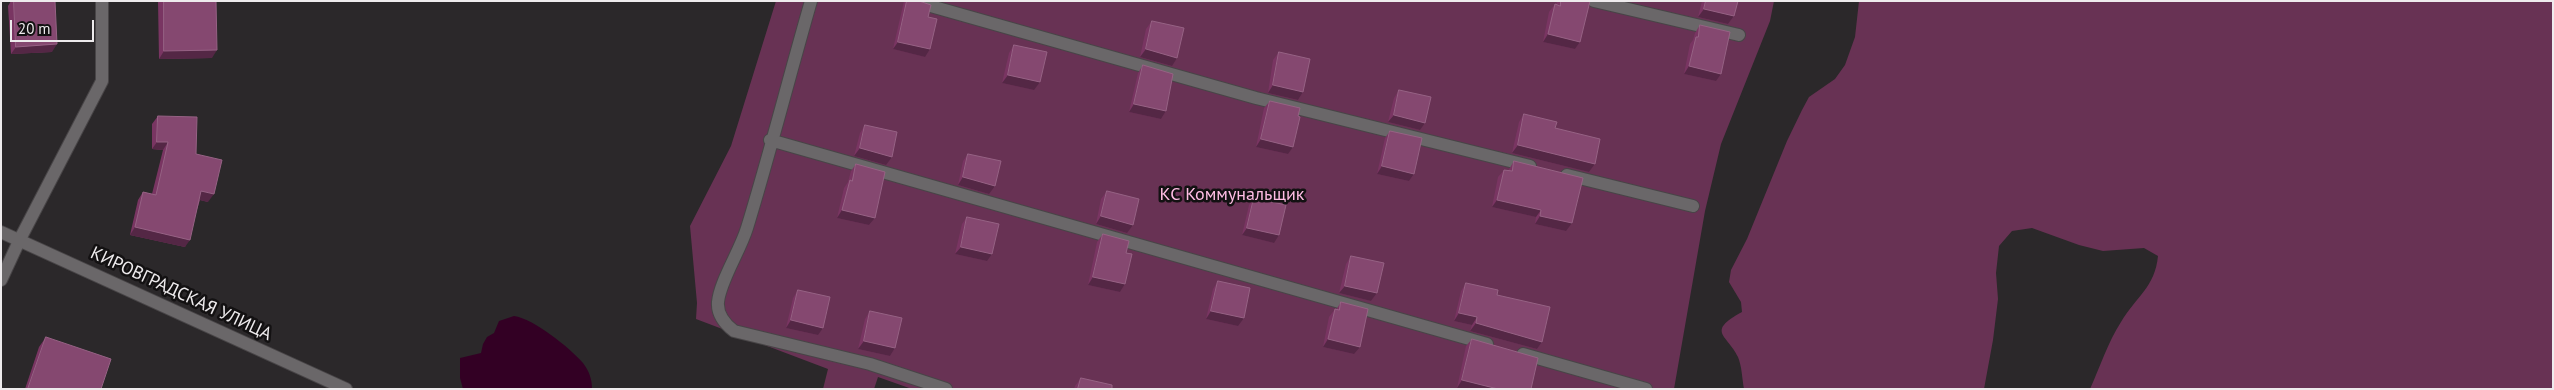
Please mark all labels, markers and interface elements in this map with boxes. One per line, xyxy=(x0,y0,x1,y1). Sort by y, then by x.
scale bar xyxy=(12,10,96,42)
text: 20 m xyxy=(18,19,51,38)
park label: КС Коммунальщик xyxy=(1160,184,1304,206)
street label: КИРОВГРАДСКАЯ УЛИЦА xyxy=(87,243,275,345)

